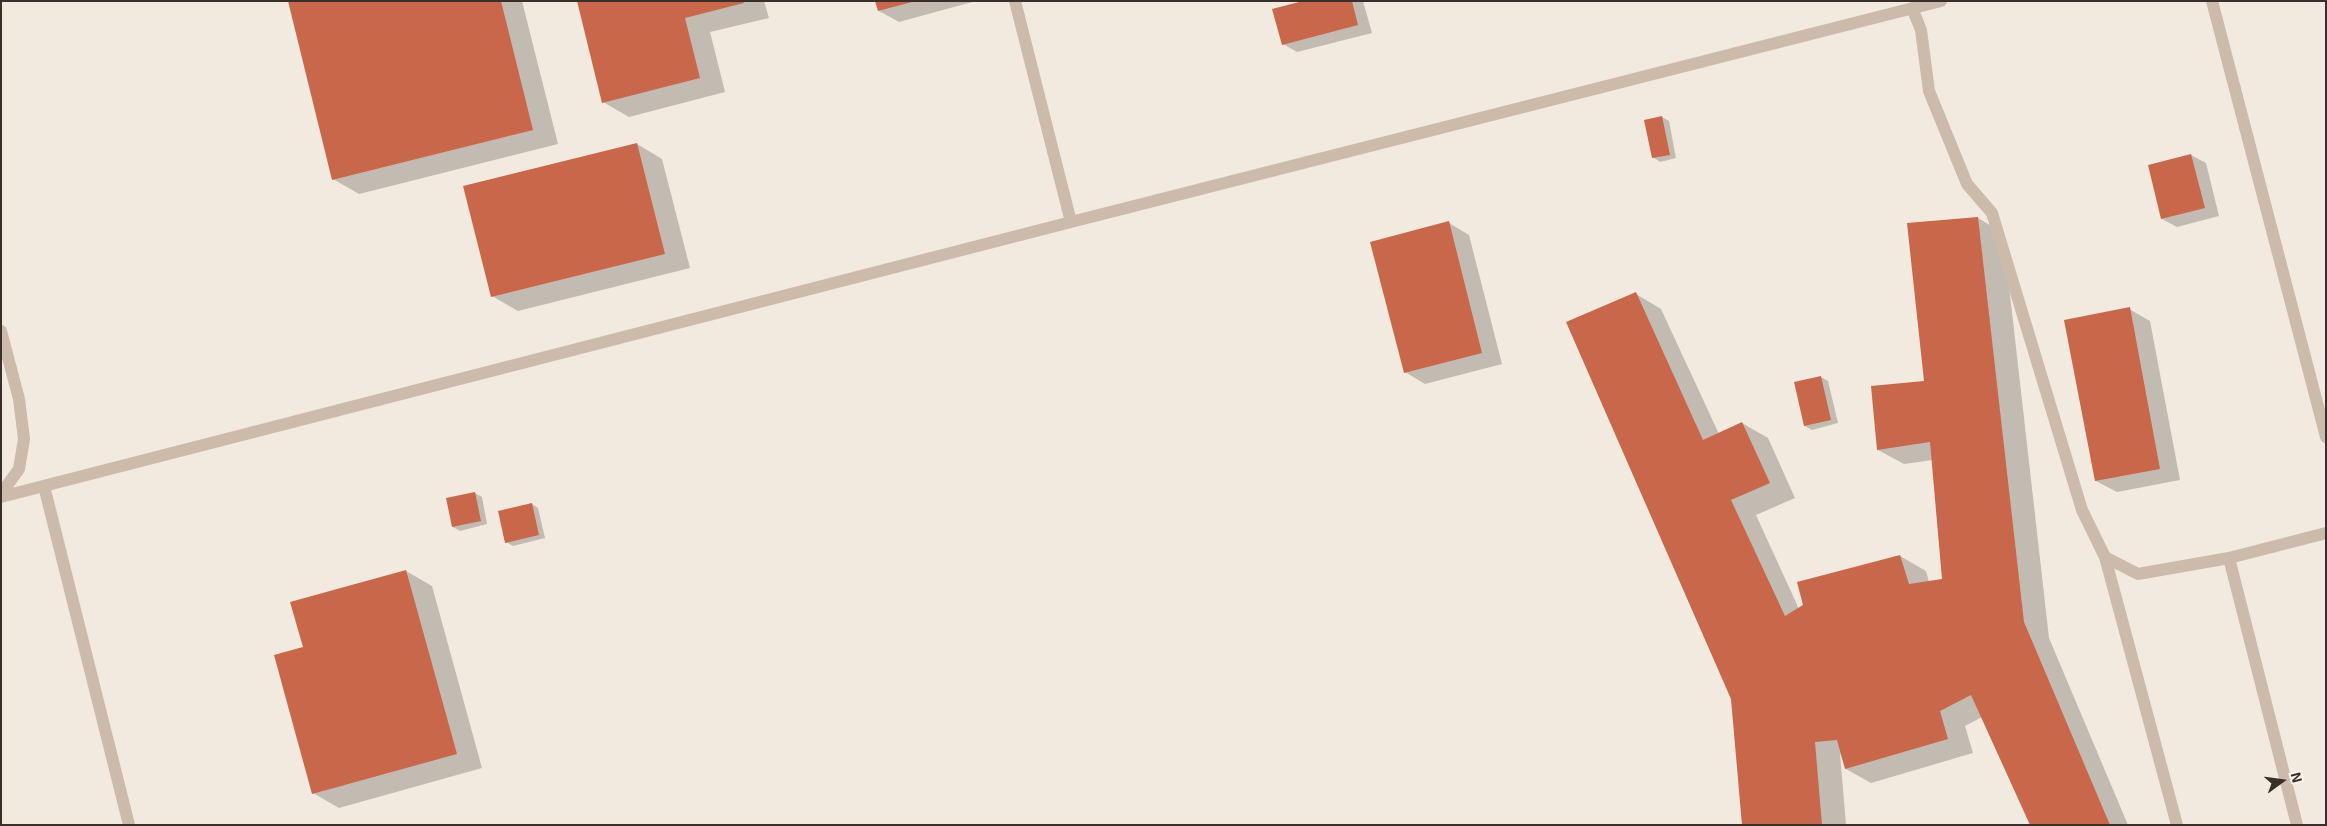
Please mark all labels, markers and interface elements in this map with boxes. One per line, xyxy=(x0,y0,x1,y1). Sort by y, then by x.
north arrow xyxy=(2257,756,2307,806)
text: N xyxy=(2288,770,2307,784)

